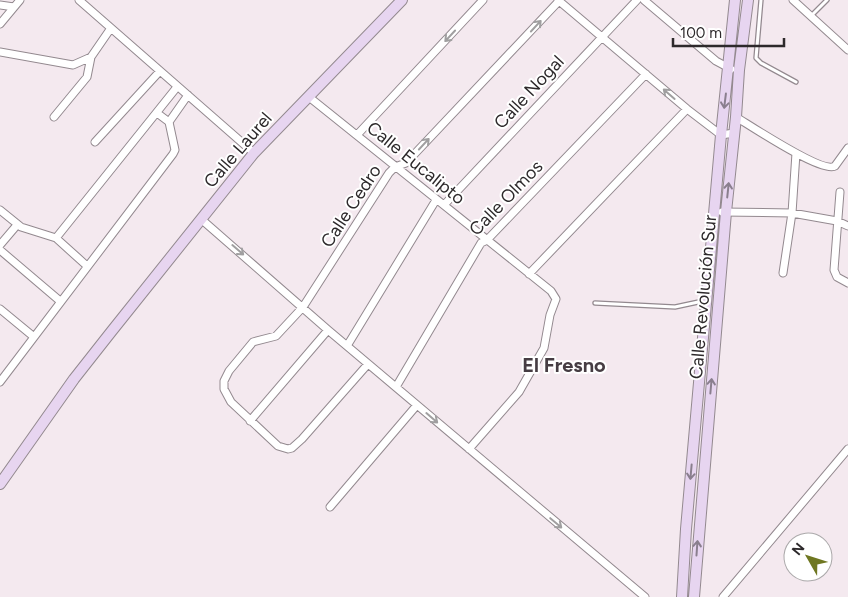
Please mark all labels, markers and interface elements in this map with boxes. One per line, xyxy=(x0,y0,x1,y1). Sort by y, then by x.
scale bar xyxy=(673,15,784,47)
one-way arrow xyxy=(530,19,542,32)
text: 100 m xyxy=(680,24,722,42)
one-way arrow xyxy=(444,29,456,42)
street label: Calle Nogal xyxy=(489,51,569,133)
one-way arrow xyxy=(663,88,676,99)
one-way arrow xyxy=(720,92,730,108)
street label: Calle Laurel xyxy=(199,108,277,192)
street label: Calle Eucalipto xyxy=(362,117,470,209)
one-way arrow xyxy=(418,138,430,150)
street label: Calle Olmos xyxy=(465,156,547,240)
street label: Calle Cedro xyxy=(316,160,386,252)
one-way arrow xyxy=(723,182,733,198)
street label: Calle Revolución Sur xyxy=(685,214,721,380)
one-way arrow xyxy=(231,245,244,256)
district label: El Fresno xyxy=(522,353,606,377)
one-way arrow xyxy=(706,379,716,395)
one-way arrow xyxy=(426,412,439,424)
one-way arrow xyxy=(686,463,696,479)
one-way arrow xyxy=(550,517,563,528)
north arrow xyxy=(783,532,833,582)
text: N xyxy=(788,540,808,559)
one-way arrow xyxy=(693,541,702,557)

